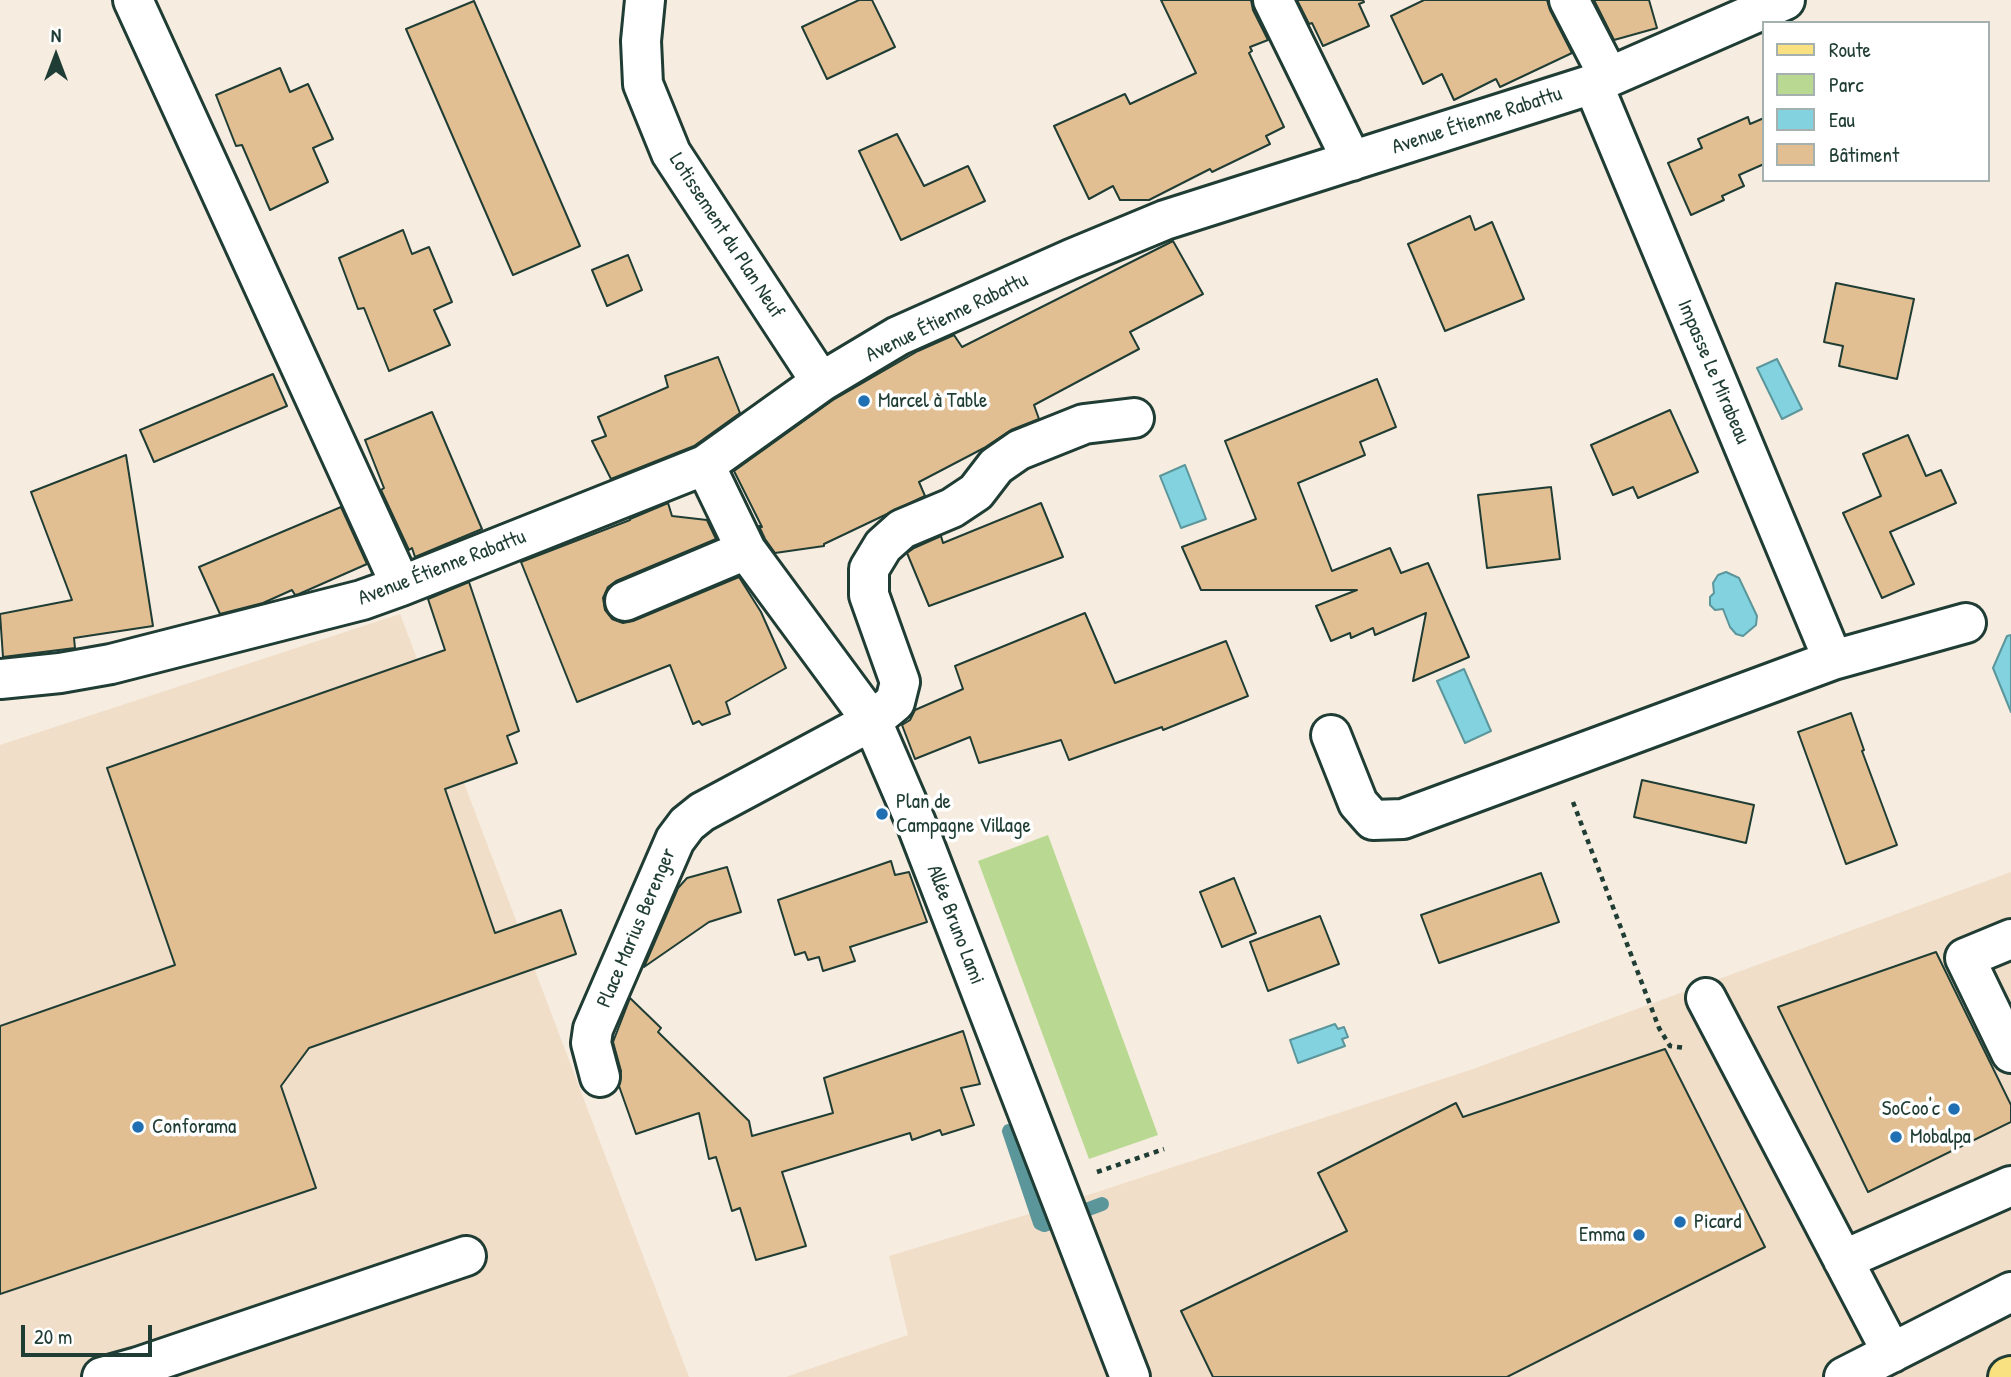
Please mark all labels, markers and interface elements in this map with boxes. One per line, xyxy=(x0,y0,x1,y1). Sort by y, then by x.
north arrow xyxy=(21,21,91,91)
legend xyxy=(1762,21,1990,182)
text: N xyxy=(51,22,61,48)
text: Route xyxy=(1829,35,1871,64)
text: Parc xyxy=(1829,70,1864,99)
street label: Avenue Étienne Rabattu xyxy=(1389,82,1565,160)
text: Eau xyxy=(1829,105,1855,134)
text: Bâtiment xyxy=(1829,140,1899,169)
street label: Lotissement du Plan Neuf xyxy=(663,149,789,323)
street label: Avenue Étienne Rabattu xyxy=(862,268,1032,368)
street label: Impasse Le Mirabeau xyxy=(1671,296,1755,448)
place label: Marcel à Table xyxy=(878,388,987,414)
marker: Marcel à Table xyxy=(856,393,872,409)
street label: Avenue Étienne Rabattu xyxy=(355,524,529,612)
place label: Plan de Campagne Village xyxy=(896,789,1031,839)
marker: Plan de Campagne Village xyxy=(874,806,890,822)
street label: Place Marius Berenger xyxy=(592,844,682,1012)
street label: Allée Bruno Lami xyxy=(921,862,989,988)
place label: SoCoo'c xyxy=(1882,1096,1940,1122)
marker: SoCoo'c xyxy=(1946,1101,1962,1117)
place label: Conforama xyxy=(152,1114,236,1140)
marker: Conforama xyxy=(130,1119,146,1135)
place label: Mobalpa xyxy=(1910,1124,1971,1150)
marker: Mobalpa xyxy=(1888,1129,1904,1145)
place label: Picard xyxy=(1694,1209,1741,1235)
marker: Picard xyxy=(1672,1214,1688,1230)
place label: Emma xyxy=(1579,1222,1625,1248)
marker: Emma xyxy=(1631,1227,1647,1243)
scale bar xyxy=(24,1310,156,1354)
text: 20 m xyxy=(34,1322,72,1351)

